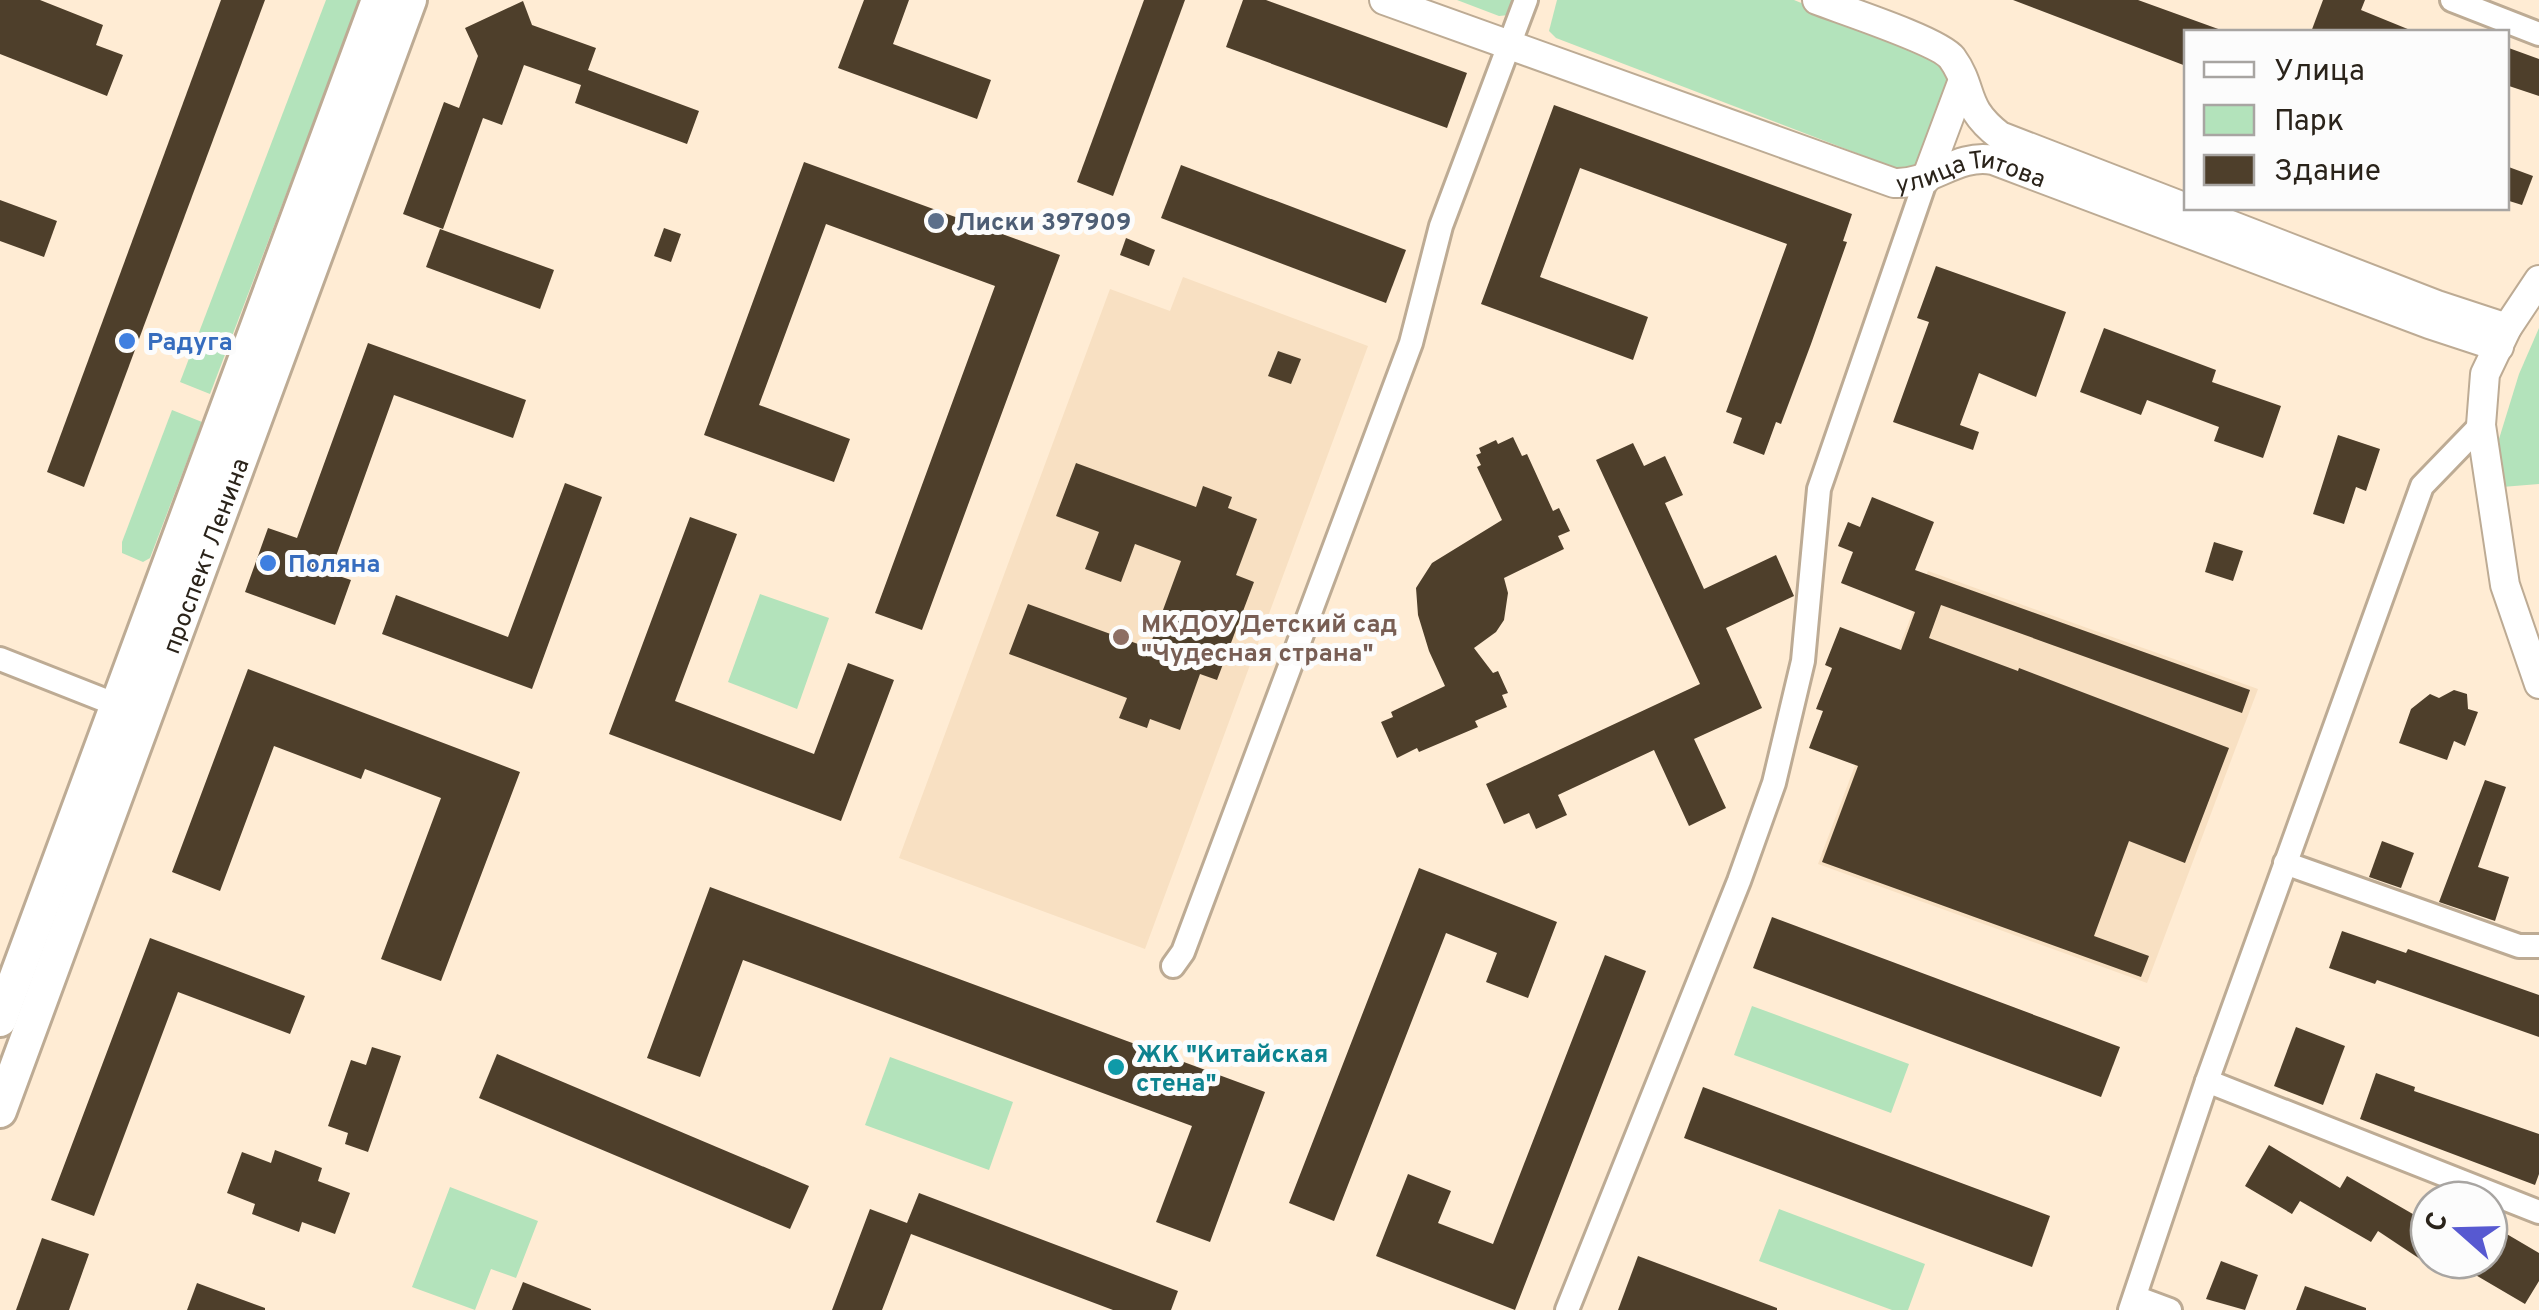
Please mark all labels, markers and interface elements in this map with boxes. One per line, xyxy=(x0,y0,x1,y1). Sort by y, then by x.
legend xyxy=(2184,30,2509,210)
text: Улица xyxy=(2274,54,2365,91)
text: Парк xyxy=(2274,104,2344,141)
street label: улица Титова xyxy=(1895,146,2050,202)
text: Здание xyxy=(2274,154,2381,191)
place label: Лиски 397909 xyxy=(956,208,1131,240)
marker: Лиски 397909 xyxy=(925,210,947,232)
place label: Радуга xyxy=(147,328,233,360)
marker: Радуга xyxy=(116,330,138,352)
street label: проспект Ленина xyxy=(157,454,258,659)
place label: Поляна xyxy=(288,550,380,582)
marker: Поляна xyxy=(257,552,279,574)
place label: МКДОУ Детский сад "Чудесная страна" xyxy=(1141,610,1397,671)
marker: МКДОУ Детский сад "Чудесная страна" xyxy=(1110,626,1132,648)
place label: ЖК "Китайская стена" xyxy=(1136,1040,1328,1101)
marker: ЖК "Китайская стена" xyxy=(1105,1056,1127,1078)
north arrow xyxy=(2409,1180,2509,1280)
text: С xyxy=(2418,1208,2458,1237)

